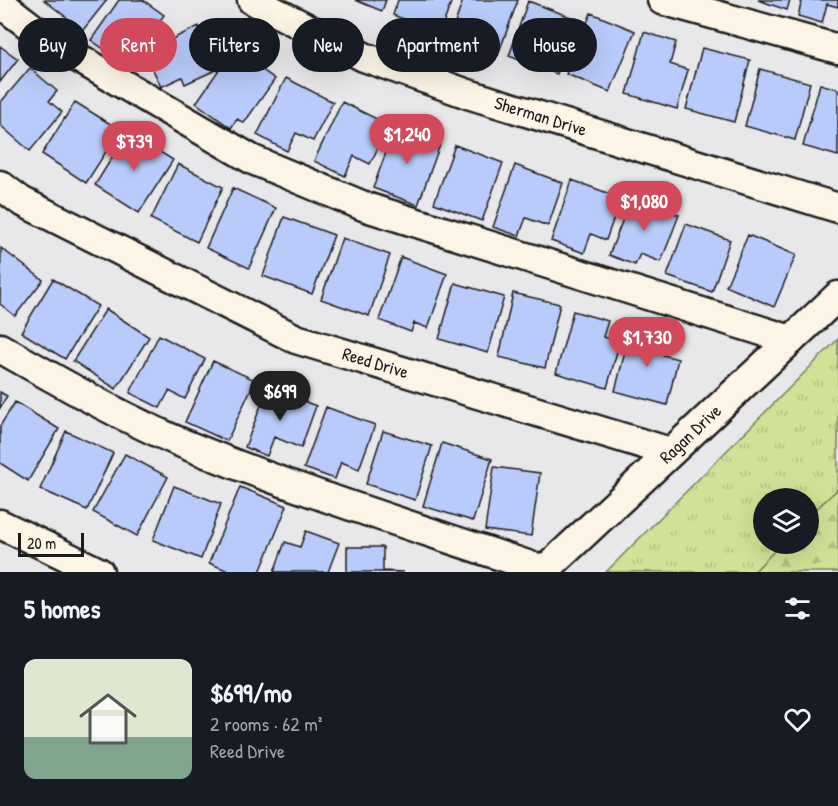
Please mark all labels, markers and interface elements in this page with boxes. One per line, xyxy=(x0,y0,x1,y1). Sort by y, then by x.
chip: Buy xyxy=(18,18,88,72)
chip: Rent xyxy=(100,18,177,72)
chip: Filters xyxy=(189,18,280,72)
chip: New xyxy=(292,18,364,72)
chip: Apartment xyxy=(376,18,500,72)
chip: House xyxy=(512,18,597,72)
street label: Sherman Drive xyxy=(491,90,590,142)
pin: $1,240 xyxy=(358,114,456,165)
text: $1,240 xyxy=(383,120,431,147)
pin: $739 xyxy=(98,121,170,172)
text: $739 xyxy=(116,127,152,154)
pin: $1,080 xyxy=(595,181,693,232)
text: $1,080 xyxy=(620,187,668,214)
pin: $1,730 xyxy=(598,317,696,368)
text: $1,730 xyxy=(622,323,672,350)
street label: Reed Drive xyxy=(340,341,411,384)
pin: $699 xyxy=(244,371,316,422)
text: $699 xyxy=(264,377,296,404)
street label: Ragan Drive xyxy=(654,398,727,469)
map controls xyxy=(753,488,819,554)
button: layers xyxy=(753,488,819,554)
scale bar xyxy=(18,530,84,558)
text: 20 m xyxy=(27,532,56,554)
text: 5 homes xyxy=(24,591,100,626)
icon: filters xyxy=(781,592,814,625)
text: $699/mo xyxy=(210,675,292,710)
icon: home xyxy=(72,683,144,755)
icon: heart xyxy=(781,703,814,736)
text: 2 rooms · 62 m² xyxy=(210,710,322,737)
text: Reed Drive xyxy=(210,737,285,764)

